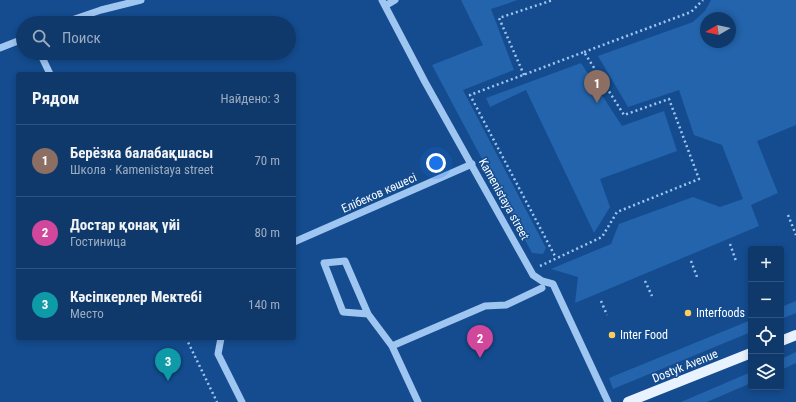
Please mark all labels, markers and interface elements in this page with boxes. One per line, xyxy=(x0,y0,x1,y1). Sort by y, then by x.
north arrow xyxy=(700,12,736,48)
search box xyxy=(16,16,296,60)
icon: search xyxy=(30,27,52,49)
text: Поиск xyxy=(62,29,101,47)
pin: 1 xyxy=(584,70,610,103)
text: Рядом xyxy=(32,88,79,108)
text: Найдено: 3 xyxy=(220,91,280,106)
text: Берёзка балабақшасы xyxy=(70,144,213,162)
text: 1 xyxy=(42,153,48,168)
text: 70 m xyxy=(254,153,280,168)
your location xyxy=(426,153,446,173)
street label: Kamenistaya street xyxy=(476,156,532,243)
text: Школа · Kamenistaya street xyxy=(70,162,214,177)
street label: Елібеков көшесі xyxy=(339,170,419,216)
text: Достар қонақ үйі xyxy=(70,216,180,234)
text: 2 xyxy=(42,225,48,240)
text: 80 m xyxy=(254,225,280,240)
text: Гостиница xyxy=(70,234,126,249)
map controls xyxy=(748,246,784,390)
button: + xyxy=(748,246,784,282)
button: − xyxy=(748,282,784,318)
text: Кәсіпкерлер Мектебі xyxy=(70,288,202,306)
text: 3 xyxy=(42,297,48,312)
text: 140 m xyxy=(248,297,280,312)
text: Место xyxy=(70,306,104,321)
place label: Interfoods xyxy=(696,306,745,320)
marker: Interfoods xyxy=(683,308,693,318)
button: locate xyxy=(748,318,784,354)
pin: 2 xyxy=(467,325,493,358)
place label: Inter Food xyxy=(620,328,668,342)
marker: Inter Food xyxy=(607,330,617,340)
street label: Dostyk Avenue xyxy=(650,346,720,386)
pin: 3 xyxy=(155,348,181,381)
button: layers xyxy=(748,354,784,390)

